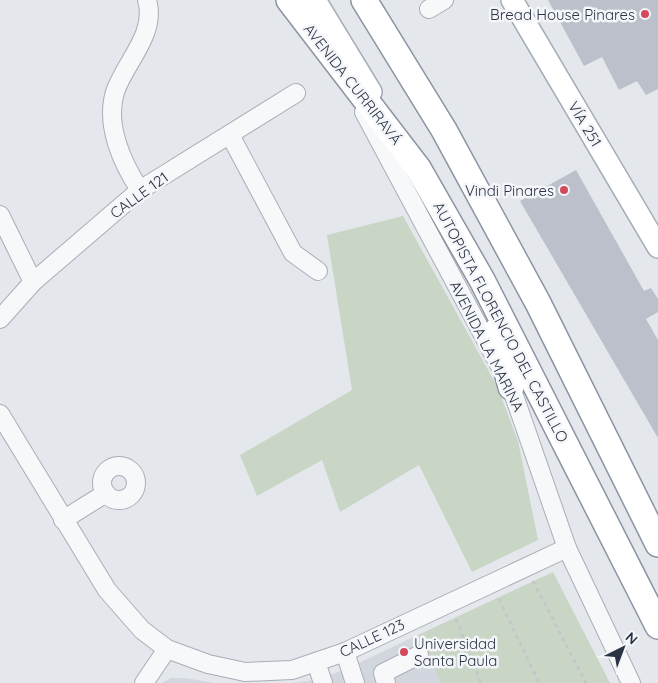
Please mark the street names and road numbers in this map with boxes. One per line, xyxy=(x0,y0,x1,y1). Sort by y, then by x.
street label: AVENIDA CURRIRAVÁ xyxy=(300,20,406,149)
street label: VÍA 251 xyxy=(564,98,606,150)
street label: CALLE 121 xyxy=(106,167,172,223)
street label: AUTOPISTA FLORENCIO DEL CASTILLO xyxy=(429,199,573,445)
street label: AVENIDA LA MARINA xyxy=(446,277,528,415)
street label: CALLE 123 xyxy=(336,615,408,661)

